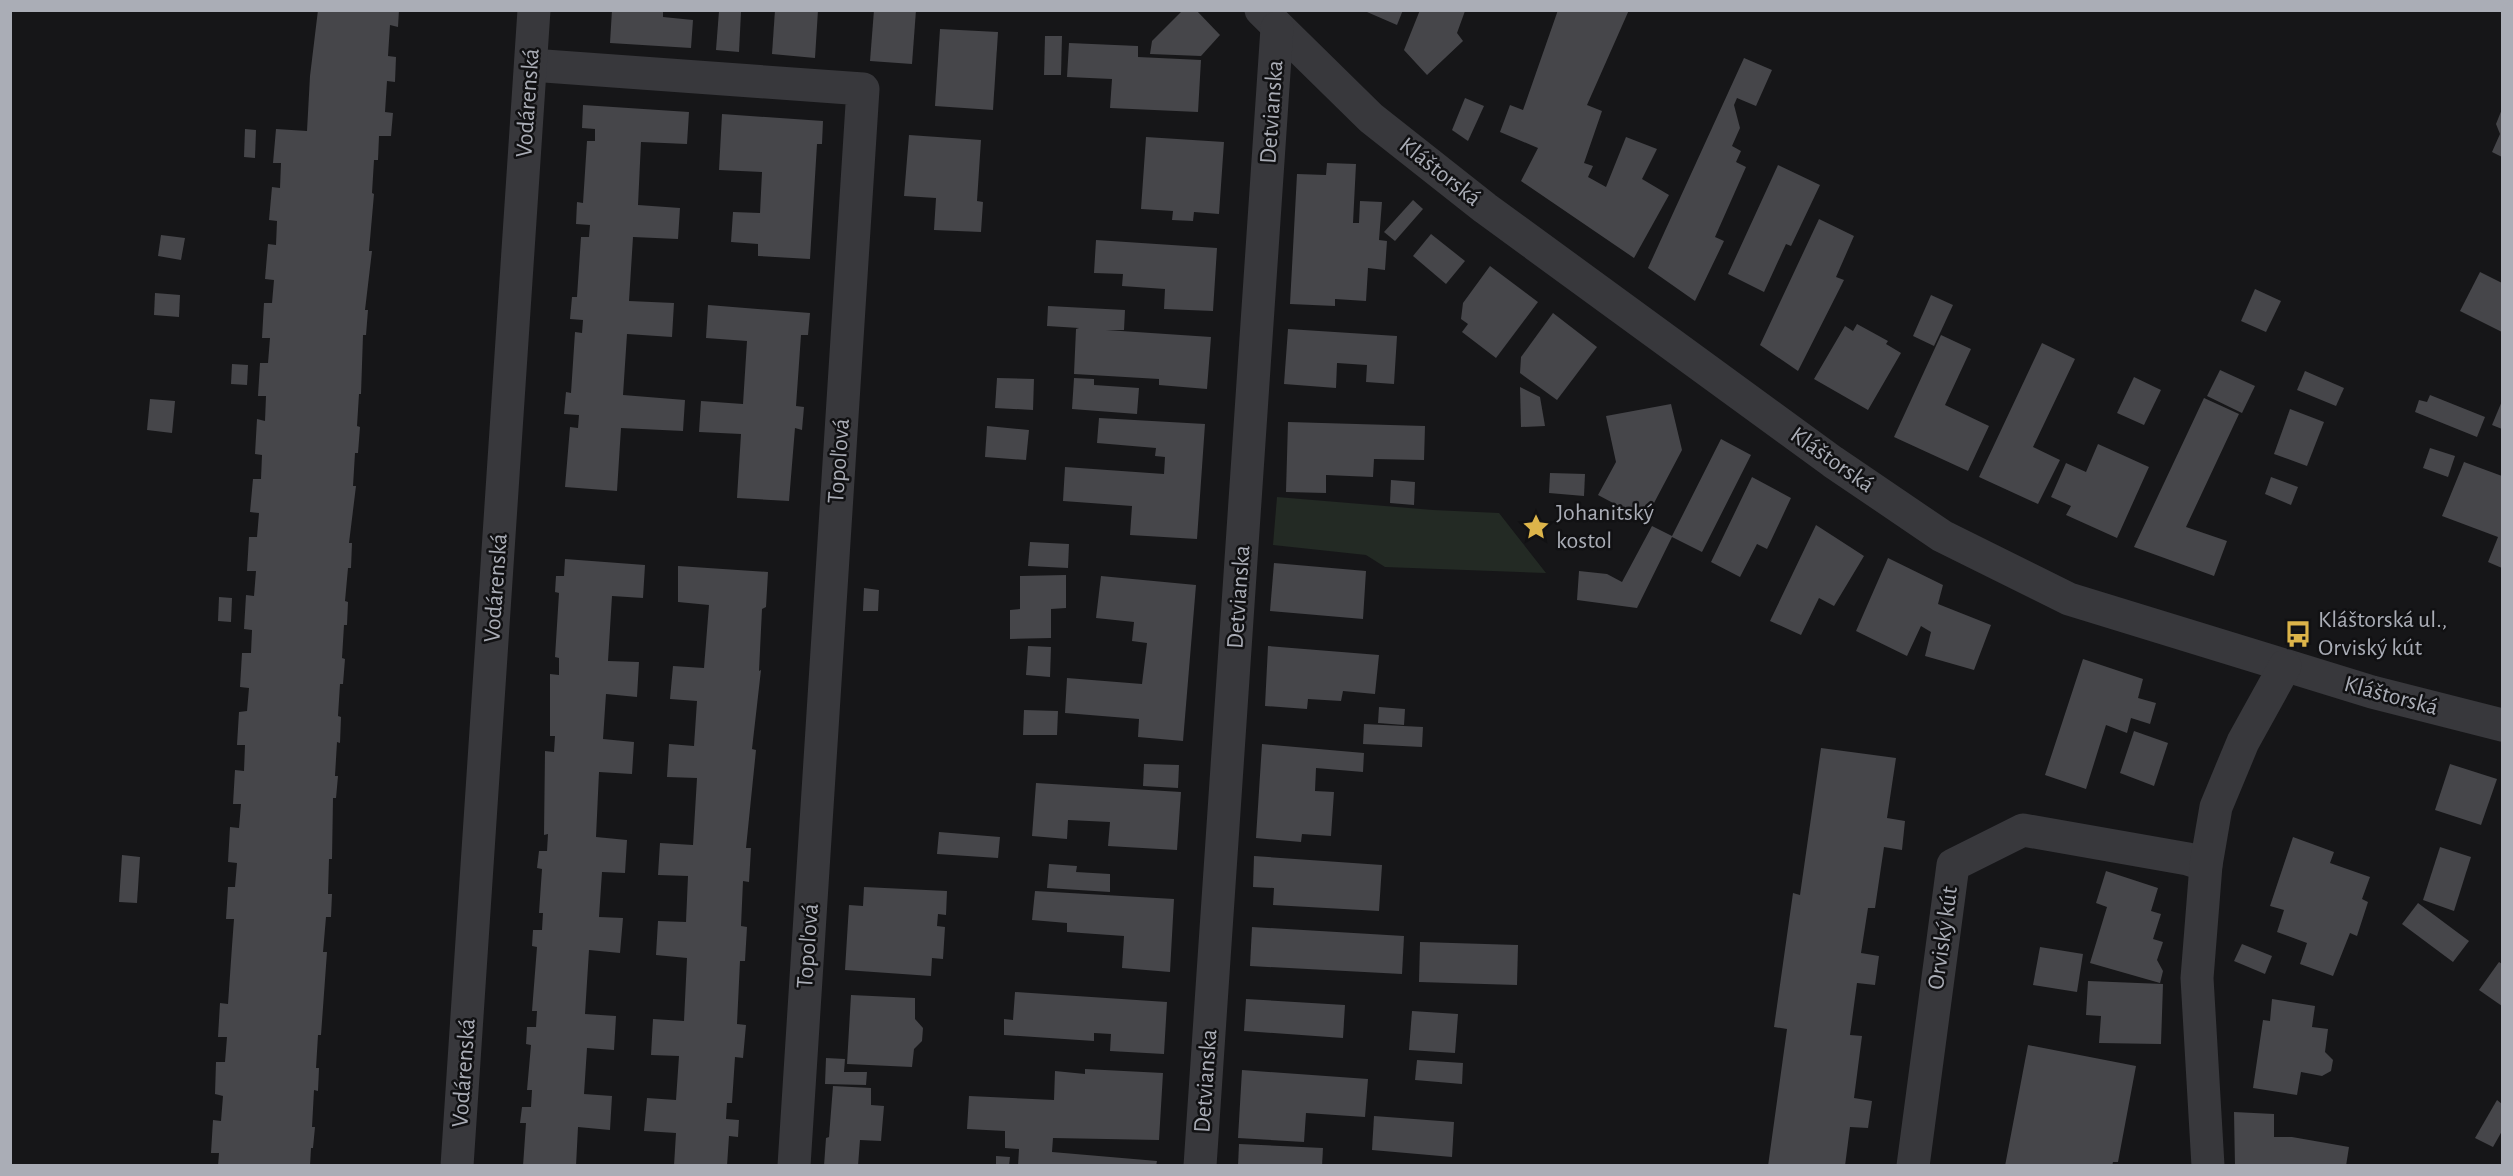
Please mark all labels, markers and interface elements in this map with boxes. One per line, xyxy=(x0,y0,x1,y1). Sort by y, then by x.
street label: Vodárenská xyxy=(512,48,544,158)
street label: Detvianska xyxy=(1256,59,1288,165)
street label: Kláštorská xyxy=(1395,133,1485,211)
street label: Topoľová xyxy=(824,418,854,504)
street label: Kláštorská xyxy=(1786,423,1878,497)
place label: Johanitský kostol xyxy=(1556,501,1654,553)
place icon: Johanitský kostol xyxy=(1521,512,1551,542)
street label: Vodárenská xyxy=(480,533,512,643)
street label: Detvianska xyxy=(1223,544,1255,650)
place label: Kláštorská ul., Orviský kút xyxy=(2318,608,2447,660)
bus stop icon: Kláštorská ul., Orviský kút xyxy=(2283,619,2313,649)
street label: Kláštorská xyxy=(2341,672,2441,720)
street label: Orviský kút xyxy=(1924,884,1962,991)
street label: Topoľová xyxy=(793,903,823,989)
street label: Vodárenská xyxy=(448,1018,480,1128)
street label: Detvianska xyxy=(1190,1028,1222,1134)

